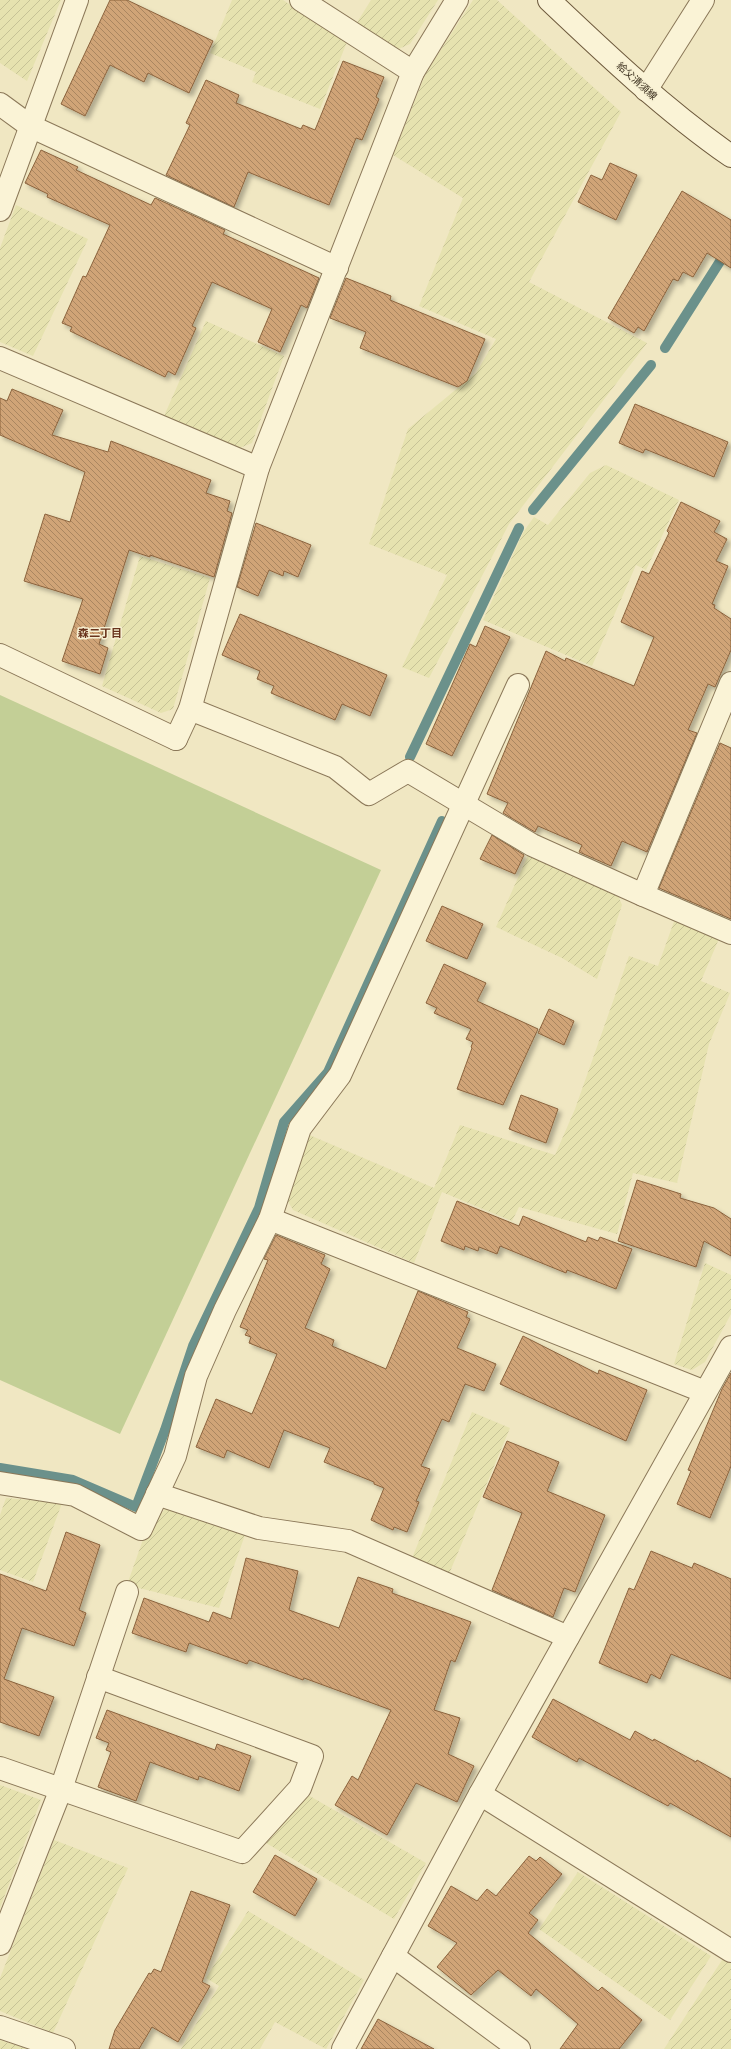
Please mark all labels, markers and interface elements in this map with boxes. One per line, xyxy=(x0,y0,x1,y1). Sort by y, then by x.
street label: 給父清須線 xyxy=(614,59,660,103)
district label: 森二丁目 xyxy=(78,626,122,640)

